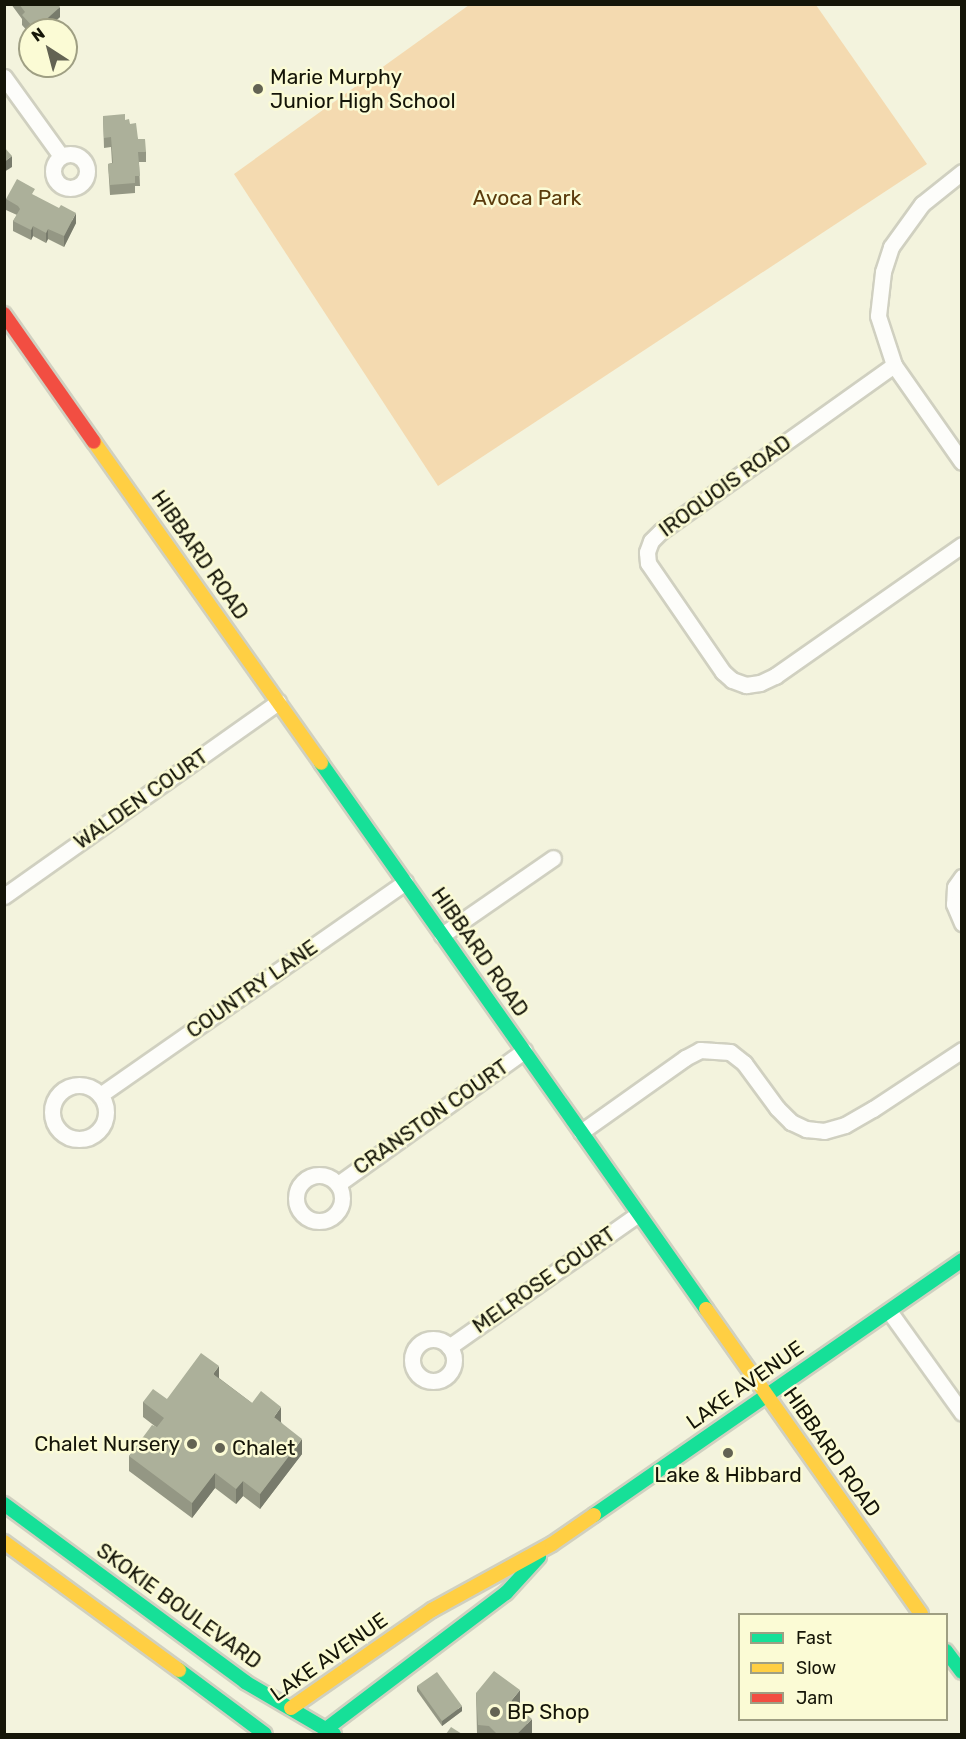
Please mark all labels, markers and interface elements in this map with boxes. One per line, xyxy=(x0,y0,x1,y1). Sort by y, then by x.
north arrow xyxy=(18,18,78,78)
text: N xyxy=(28,24,49,46)
place label: Marie Murphy Junior High School xyxy=(270,64,456,114)
marker: Marie Murphy Junior High School xyxy=(251,82,265,96)
park label: Avoca Park xyxy=(473,185,581,211)
street label: IROQUOIS ROAD xyxy=(654,430,796,542)
street label: HIBBARD ROAD xyxy=(146,485,254,625)
street label: WALDEN COURT xyxy=(69,743,213,855)
street label: HIBBARD ROAD xyxy=(426,882,534,1022)
street label: COUNTRY LANE xyxy=(181,934,323,1044)
street label: CRANSTON COURT xyxy=(349,1054,513,1180)
street label: MELROSE COURT xyxy=(468,1221,620,1339)
street label: LAKE AVENUE xyxy=(681,1335,809,1435)
street label: HIBBARD ROAD xyxy=(778,1382,886,1522)
place label: Chalet Nursery xyxy=(34,1431,180,1457)
place label: Chalet xyxy=(232,1435,295,1461)
marker: Chalet Nursery xyxy=(185,1437,199,1451)
marker: Chalet xyxy=(213,1441,227,1455)
marker: Lake & Hibbard xyxy=(721,1446,735,1460)
place label: Lake & Hibbard xyxy=(654,1462,802,1488)
street label: SKOKIE BOULEVARD xyxy=(92,1538,266,1674)
street label: LAKE AVENUE xyxy=(265,1607,393,1707)
legend xyxy=(738,1613,948,1721)
text: Fast xyxy=(796,1627,832,1649)
text: Slow xyxy=(796,1657,836,1679)
text: Jam xyxy=(796,1687,833,1709)
place label: BP Shop xyxy=(507,1699,590,1725)
marker: BP Shop xyxy=(488,1705,502,1719)

